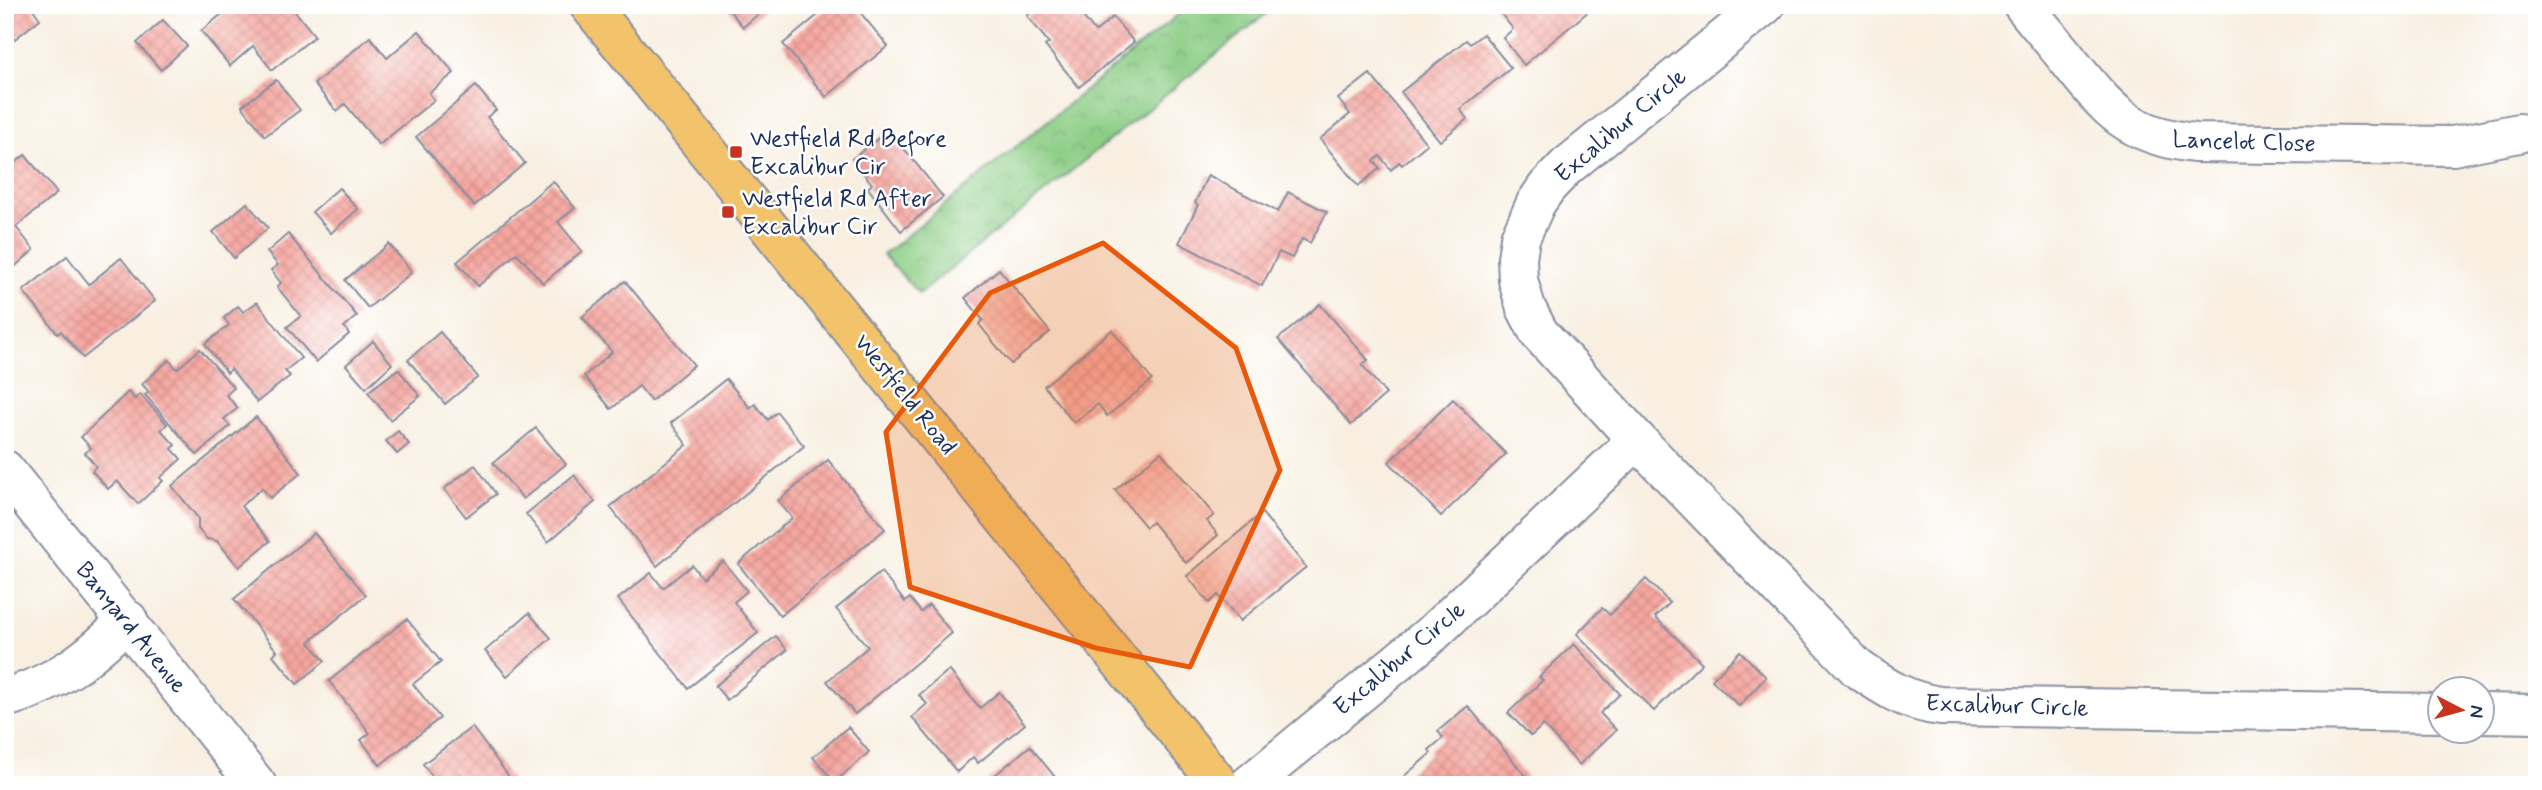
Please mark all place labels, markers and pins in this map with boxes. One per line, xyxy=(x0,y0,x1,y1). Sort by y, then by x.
place label: Westfield Rd Before Excalibur Cir xyxy=(750,124,947,183)
marker: Westfield Rd Before Excalibur Cir xyxy=(728,144,744,160)
place label: Westfield Rd After Excalibur Cir xyxy=(742,184,932,243)
marker: Westfield Rd After Excalibur Cir xyxy=(720,204,736,220)

